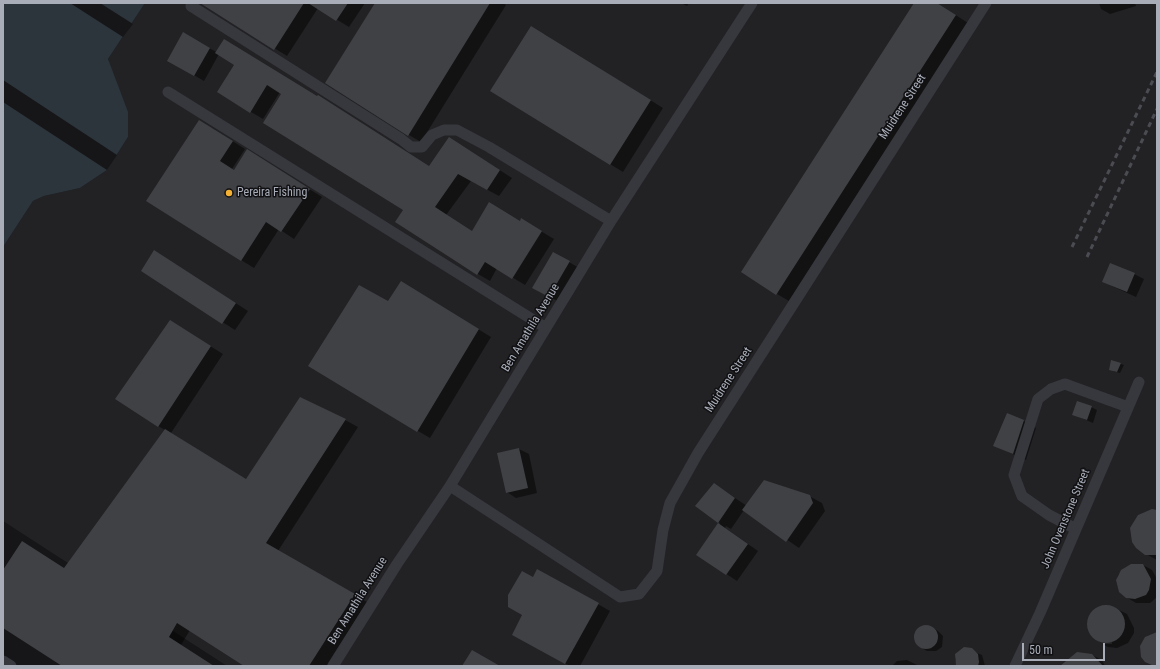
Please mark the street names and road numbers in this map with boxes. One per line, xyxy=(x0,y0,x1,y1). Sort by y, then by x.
street label: Muidrene Street xyxy=(877,72,929,142)
street label: Ben Amathila Avenue xyxy=(499,281,563,375)
street label: Muidrene Street xyxy=(703,345,755,415)
street label: John Ovenstone Street xyxy=(1038,467,1094,571)
street label: Ben Amathila Avenue xyxy=(325,555,391,647)

